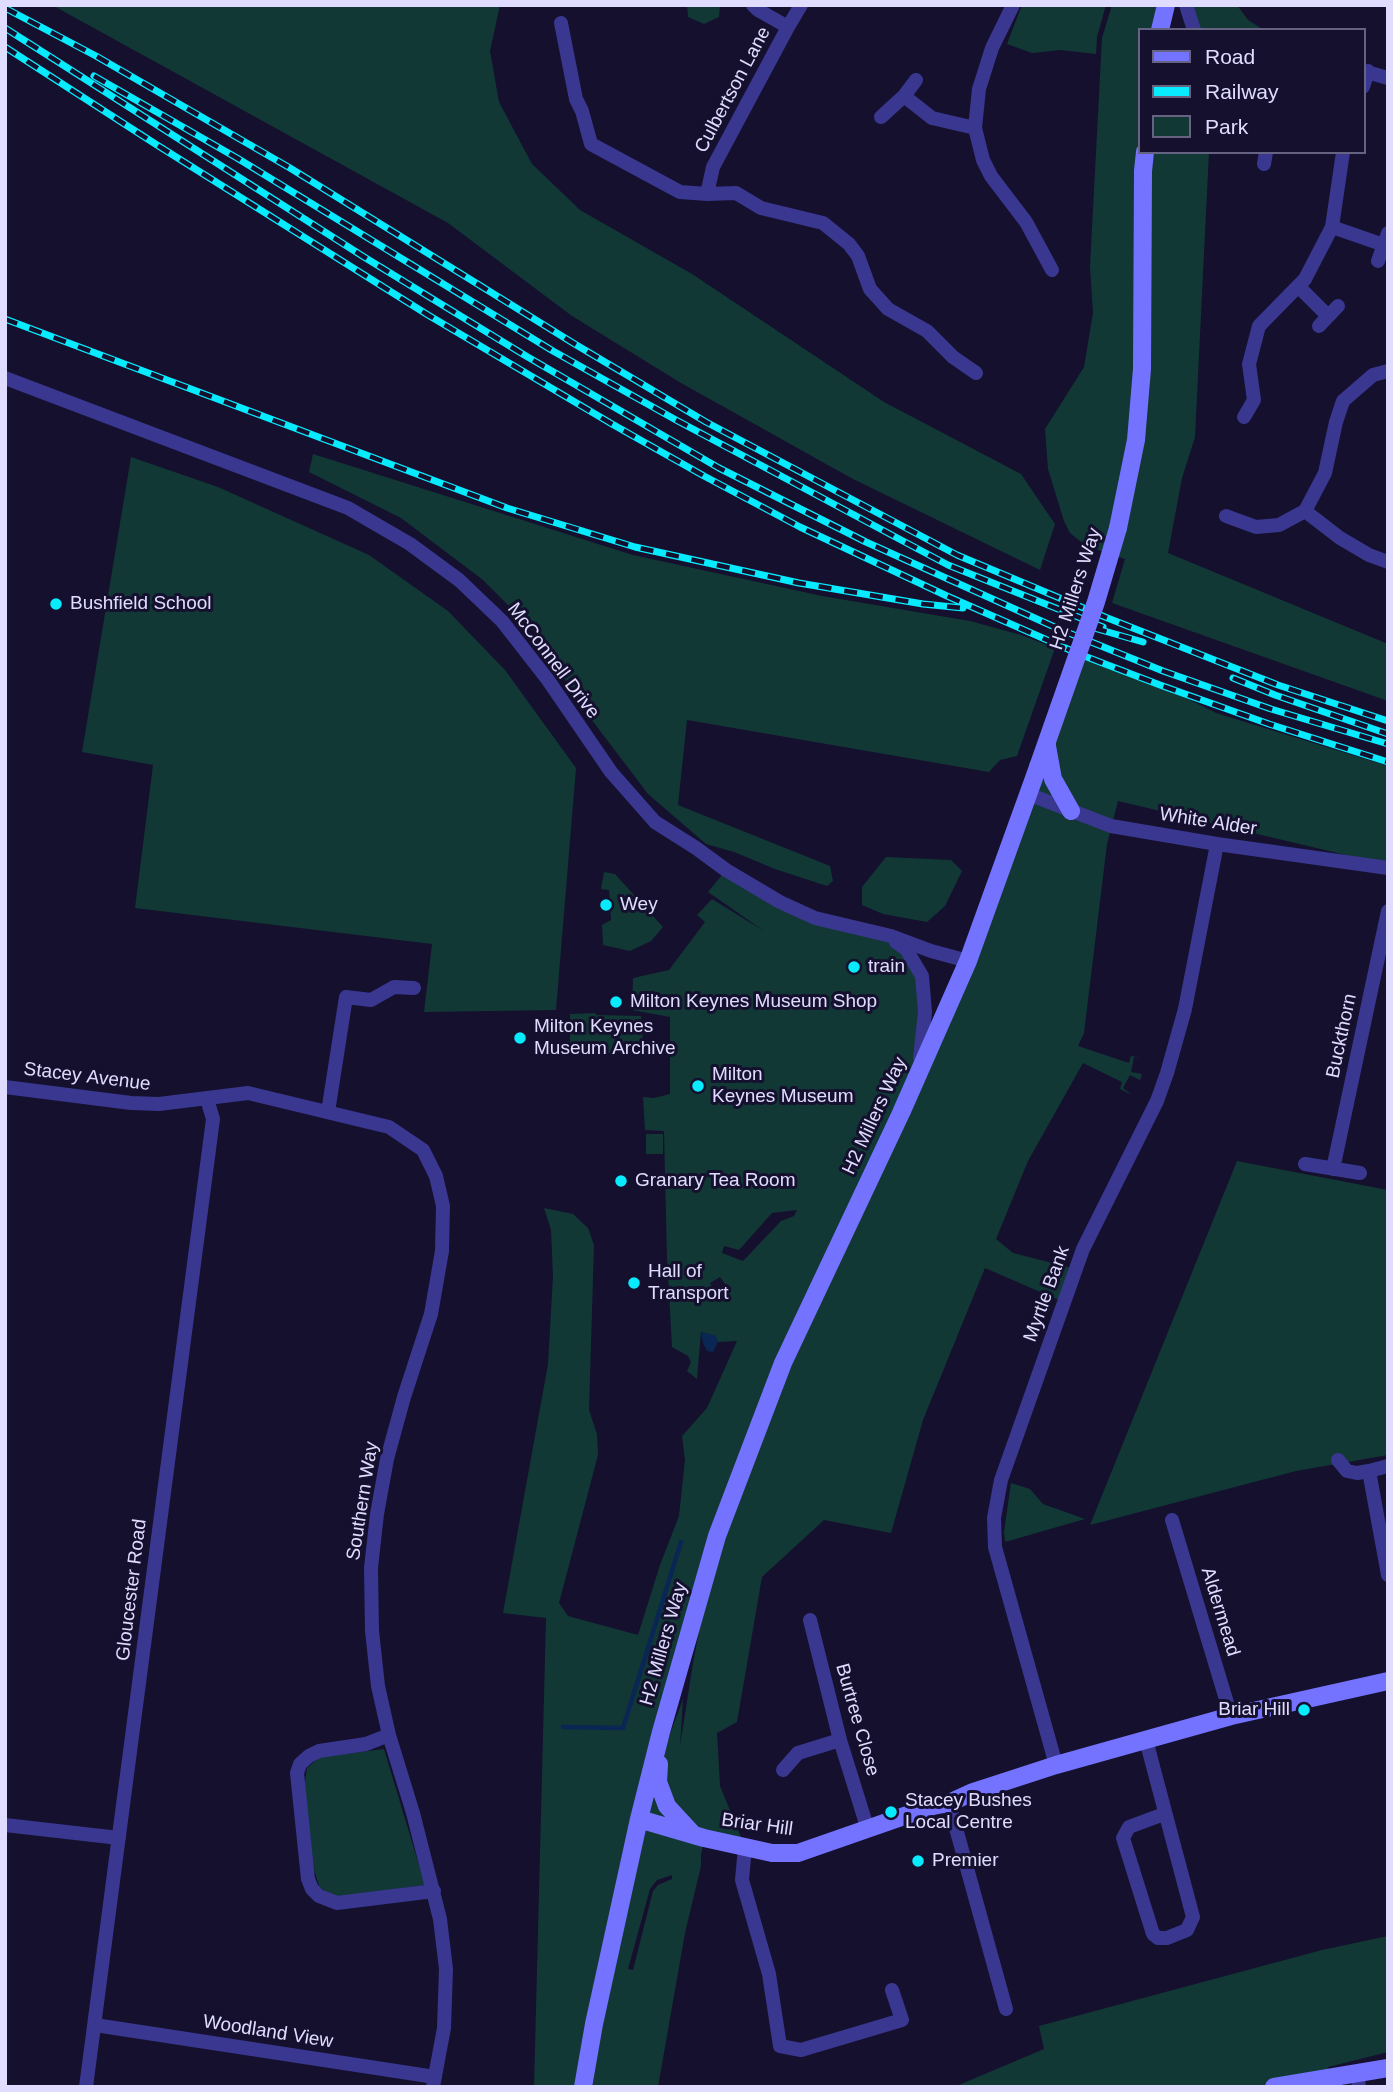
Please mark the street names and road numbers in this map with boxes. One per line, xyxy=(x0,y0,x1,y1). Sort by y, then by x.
street label: Culbertson Lane xyxy=(690,23,776,157)
street label: H2 Millers Way xyxy=(1046,525,1106,653)
street label: McConnell Drive xyxy=(502,598,604,724)
street label: White Alder xyxy=(1158,803,1258,841)
street label: Buckthorn xyxy=(1322,992,1362,1080)
street label: H2 Millers Way xyxy=(838,1054,912,1178)
street label: Stacey Avenue xyxy=(22,1058,152,1096)
street label: Myrtle Bank xyxy=(1019,1243,1075,1345)
street label: Southern Way xyxy=(342,1440,384,1562)
street label: Gloucester Road xyxy=(112,1518,152,1662)
street label: Aldermead xyxy=(1196,1565,1244,1659)
street label: H2 Millers Way xyxy=(636,1580,692,1708)
street label: Burtree Close xyxy=(830,1661,884,1779)
street label: Briar Hill xyxy=(720,1809,794,1841)
street label: Woodland View xyxy=(201,2010,335,2054)

